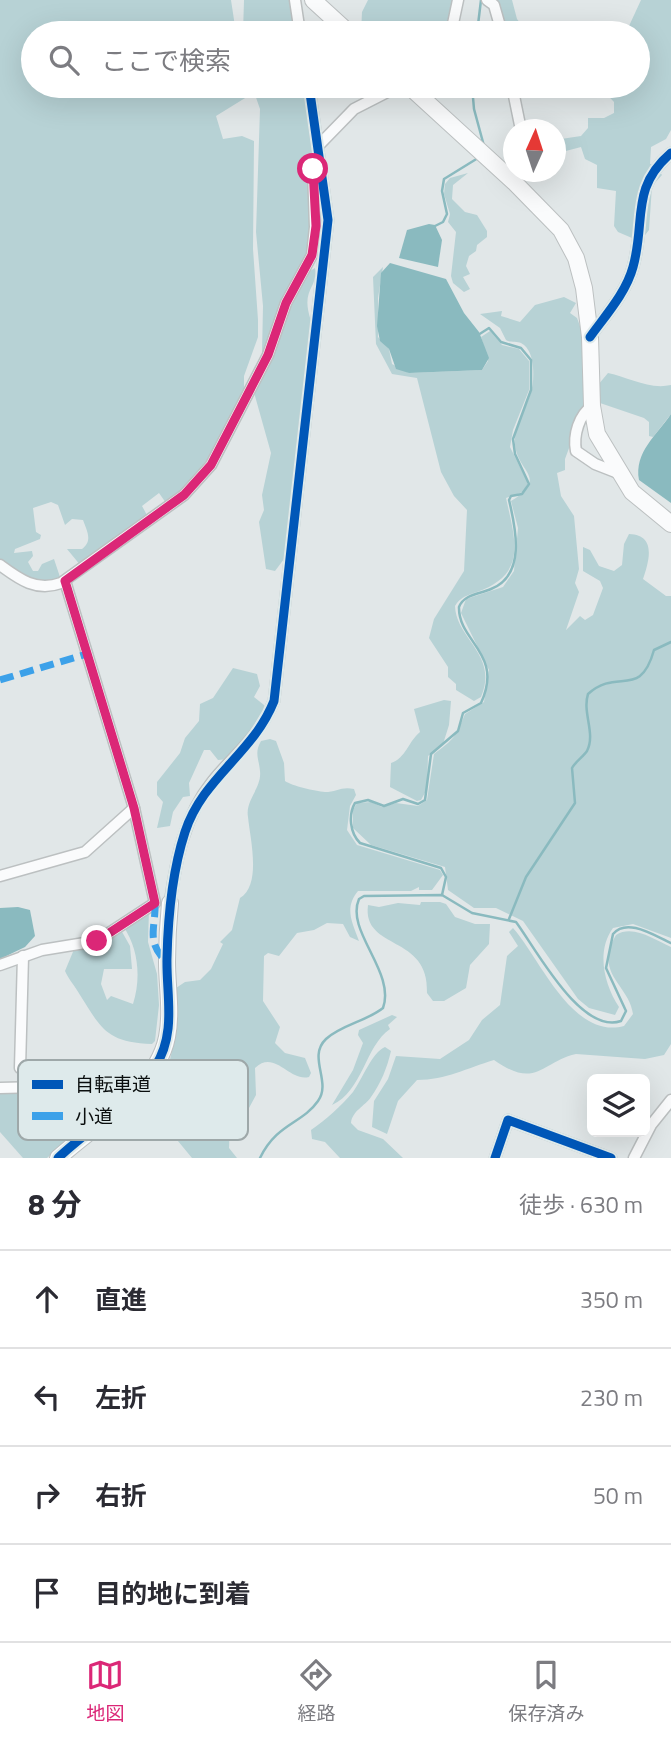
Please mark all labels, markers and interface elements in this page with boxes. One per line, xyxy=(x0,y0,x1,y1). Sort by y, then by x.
search box xyxy=(21,21,650,98)
icon: search xyxy=(45,41,83,79)
text: ここで検索 xyxy=(101,41,231,80)
north arrow xyxy=(503,119,566,182)
route start xyxy=(297,153,328,184)
route end xyxy=(81,925,112,956)
legend xyxy=(18,1060,248,1140)
text: 自転車道 xyxy=(75,1069,151,1098)
map controls xyxy=(587,1074,650,1137)
button: layers xyxy=(587,1074,650,1137)
text: 小道 xyxy=(75,1101,113,1130)
text: 8 分 xyxy=(28,1181,81,1227)
text: 徒歩 · 630 m xyxy=(519,1187,643,1222)
icon: ahead xyxy=(28,1280,66,1318)
text: 直進 xyxy=(95,1280,147,1319)
text: 350 m xyxy=(580,1282,643,1317)
icon: left xyxy=(28,1378,66,1416)
text: 左折 xyxy=(95,1378,147,1417)
text: 230 m xyxy=(580,1380,643,1415)
icon: right xyxy=(28,1476,66,1514)
text: 右折 xyxy=(95,1476,147,1515)
text: 50 m xyxy=(593,1478,643,1513)
icon: arrive xyxy=(28,1574,66,1612)
text: 目的地に到着 xyxy=(95,1574,251,1613)
tab: 地図 xyxy=(86,1656,125,1727)
tab: 経路 xyxy=(297,1656,336,1727)
tab: 保存済み xyxy=(508,1656,585,1727)

